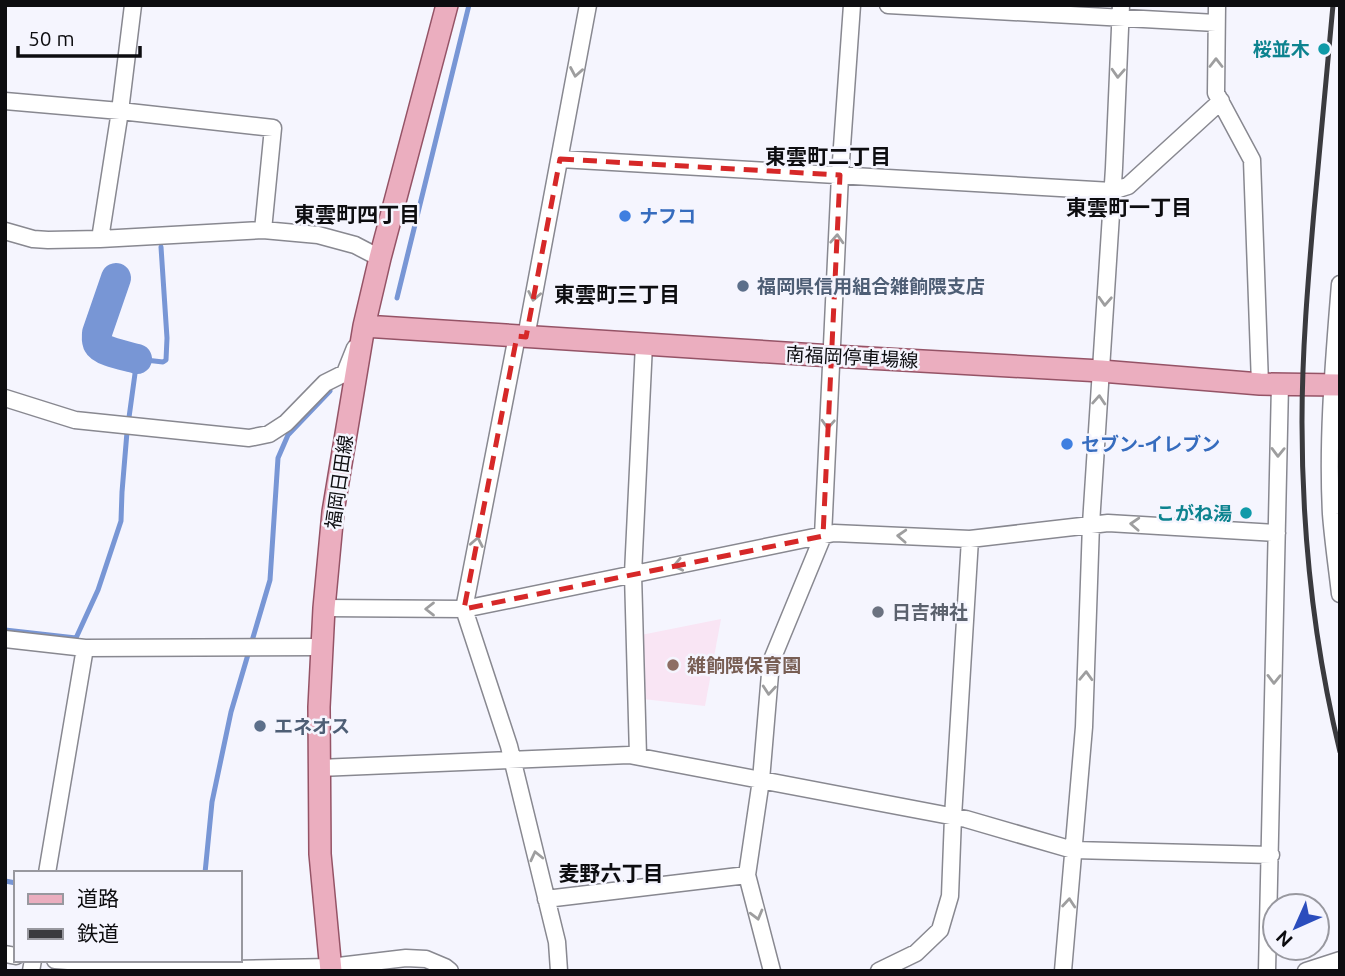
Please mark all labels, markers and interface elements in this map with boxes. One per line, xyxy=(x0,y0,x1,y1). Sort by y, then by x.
scale bar xyxy=(18,14,140,58)
text: 50 m xyxy=(28,26,75,50)
place label: 桜並木 xyxy=(1253,38,1310,60)
marker: 桜並木 xyxy=(1316,41,1332,57)
one-way arrow xyxy=(1208,57,1224,68)
one-way arrow xyxy=(569,66,584,78)
one-way arrow xyxy=(1111,68,1126,79)
district label: 東雲町二丁目 xyxy=(765,144,891,168)
district label: 東雲町一丁目 xyxy=(1066,195,1192,219)
district label: 東雲町四丁目 xyxy=(294,202,420,226)
place label: ナフコ xyxy=(639,205,696,227)
marker: ナフコ xyxy=(617,208,633,224)
one-way arrow xyxy=(830,233,845,244)
place label: 福岡県信用組合雑餉隈支店 xyxy=(757,275,985,297)
marker: 福岡県信用組合雑餉隈支店 xyxy=(735,278,751,294)
district label: 東雲町三丁目 xyxy=(554,282,680,306)
one-way arrow xyxy=(528,290,543,302)
one-way arrow xyxy=(1098,295,1113,306)
street label: 南福岡停車場線 xyxy=(785,343,919,371)
one-way arrow xyxy=(1092,394,1107,405)
one-way arrow xyxy=(821,419,836,430)
street label: 福岡日田線 xyxy=(321,433,357,531)
place label: セブン-イレブン xyxy=(1081,433,1220,455)
marker: セブン-イレブン xyxy=(1059,436,1075,452)
one-way arrow xyxy=(1271,447,1286,458)
place label: こがね湯 xyxy=(1156,502,1232,524)
marker: こがね湯 xyxy=(1238,505,1254,521)
one-way arrow xyxy=(1130,517,1141,532)
one-way arrow xyxy=(896,528,907,543)
one-way arrow xyxy=(469,536,484,548)
one-way arrow xyxy=(672,556,684,571)
one-way arrow xyxy=(425,601,435,617)
place label: 日吉神社 xyxy=(892,601,968,623)
marker: 日吉神社 xyxy=(870,604,886,620)
place label: 雑餉隈保育園 xyxy=(687,654,801,676)
marker: 雑餉隈保育園 xyxy=(665,657,681,673)
one-way arrow xyxy=(1078,670,1094,681)
one-way arrow xyxy=(1266,675,1282,685)
one-way arrow xyxy=(762,685,777,696)
place label: エネオス xyxy=(274,715,350,737)
marker: エネオス xyxy=(252,718,268,734)
one-way arrow xyxy=(530,850,544,862)
district label: 麦野六丁目 xyxy=(559,861,664,885)
legend xyxy=(14,871,242,962)
text: 道路 xyxy=(77,886,119,910)
north arrow xyxy=(1261,892,1331,962)
one-way arrow xyxy=(1061,897,1076,908)
one-way arrow xyxy=(749,909,763,921)
text: 鉄道 xyxy=(77,921,119,945)
text: N xyxy=(1271,926,1297,952)

